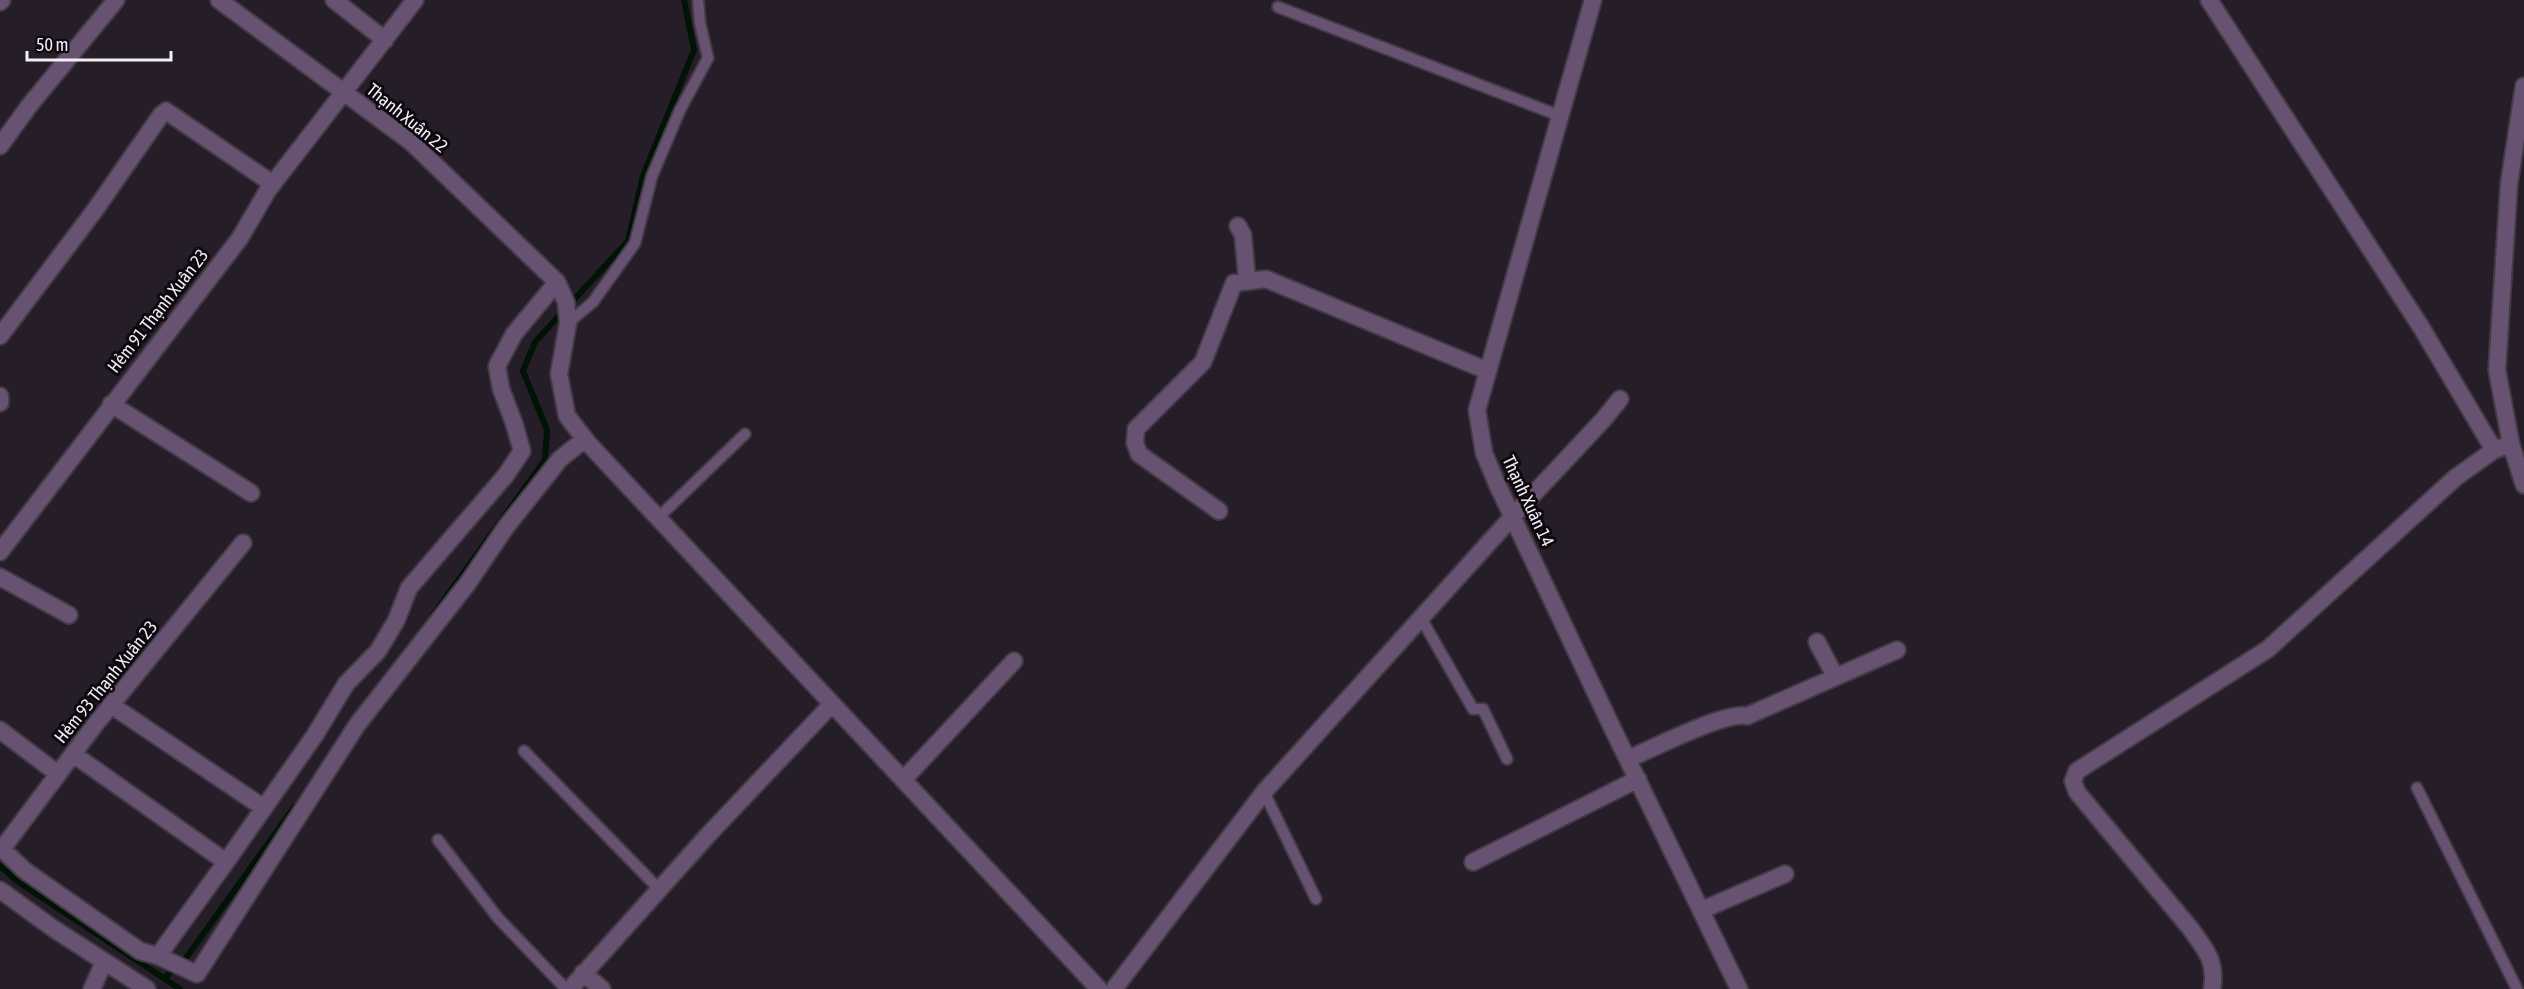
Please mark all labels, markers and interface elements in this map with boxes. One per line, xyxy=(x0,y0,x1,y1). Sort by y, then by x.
scale bar xyxy=(27,24,171,62)
text: 50 m xyxy=(36,34,68,55)
street label: Thạnh Xuân 22 xyxy=(363,79,452,157)
street label: Hẻm 91 Thạnh Xuân 23 xyxy=(103,245,212,377)
street label: Thạnh Xuân 14 xyxy=(1498,452,1559,550)
street label: Hẻm 93 Thạnh Xuân 23 xyxy=(50,616,161,747)

